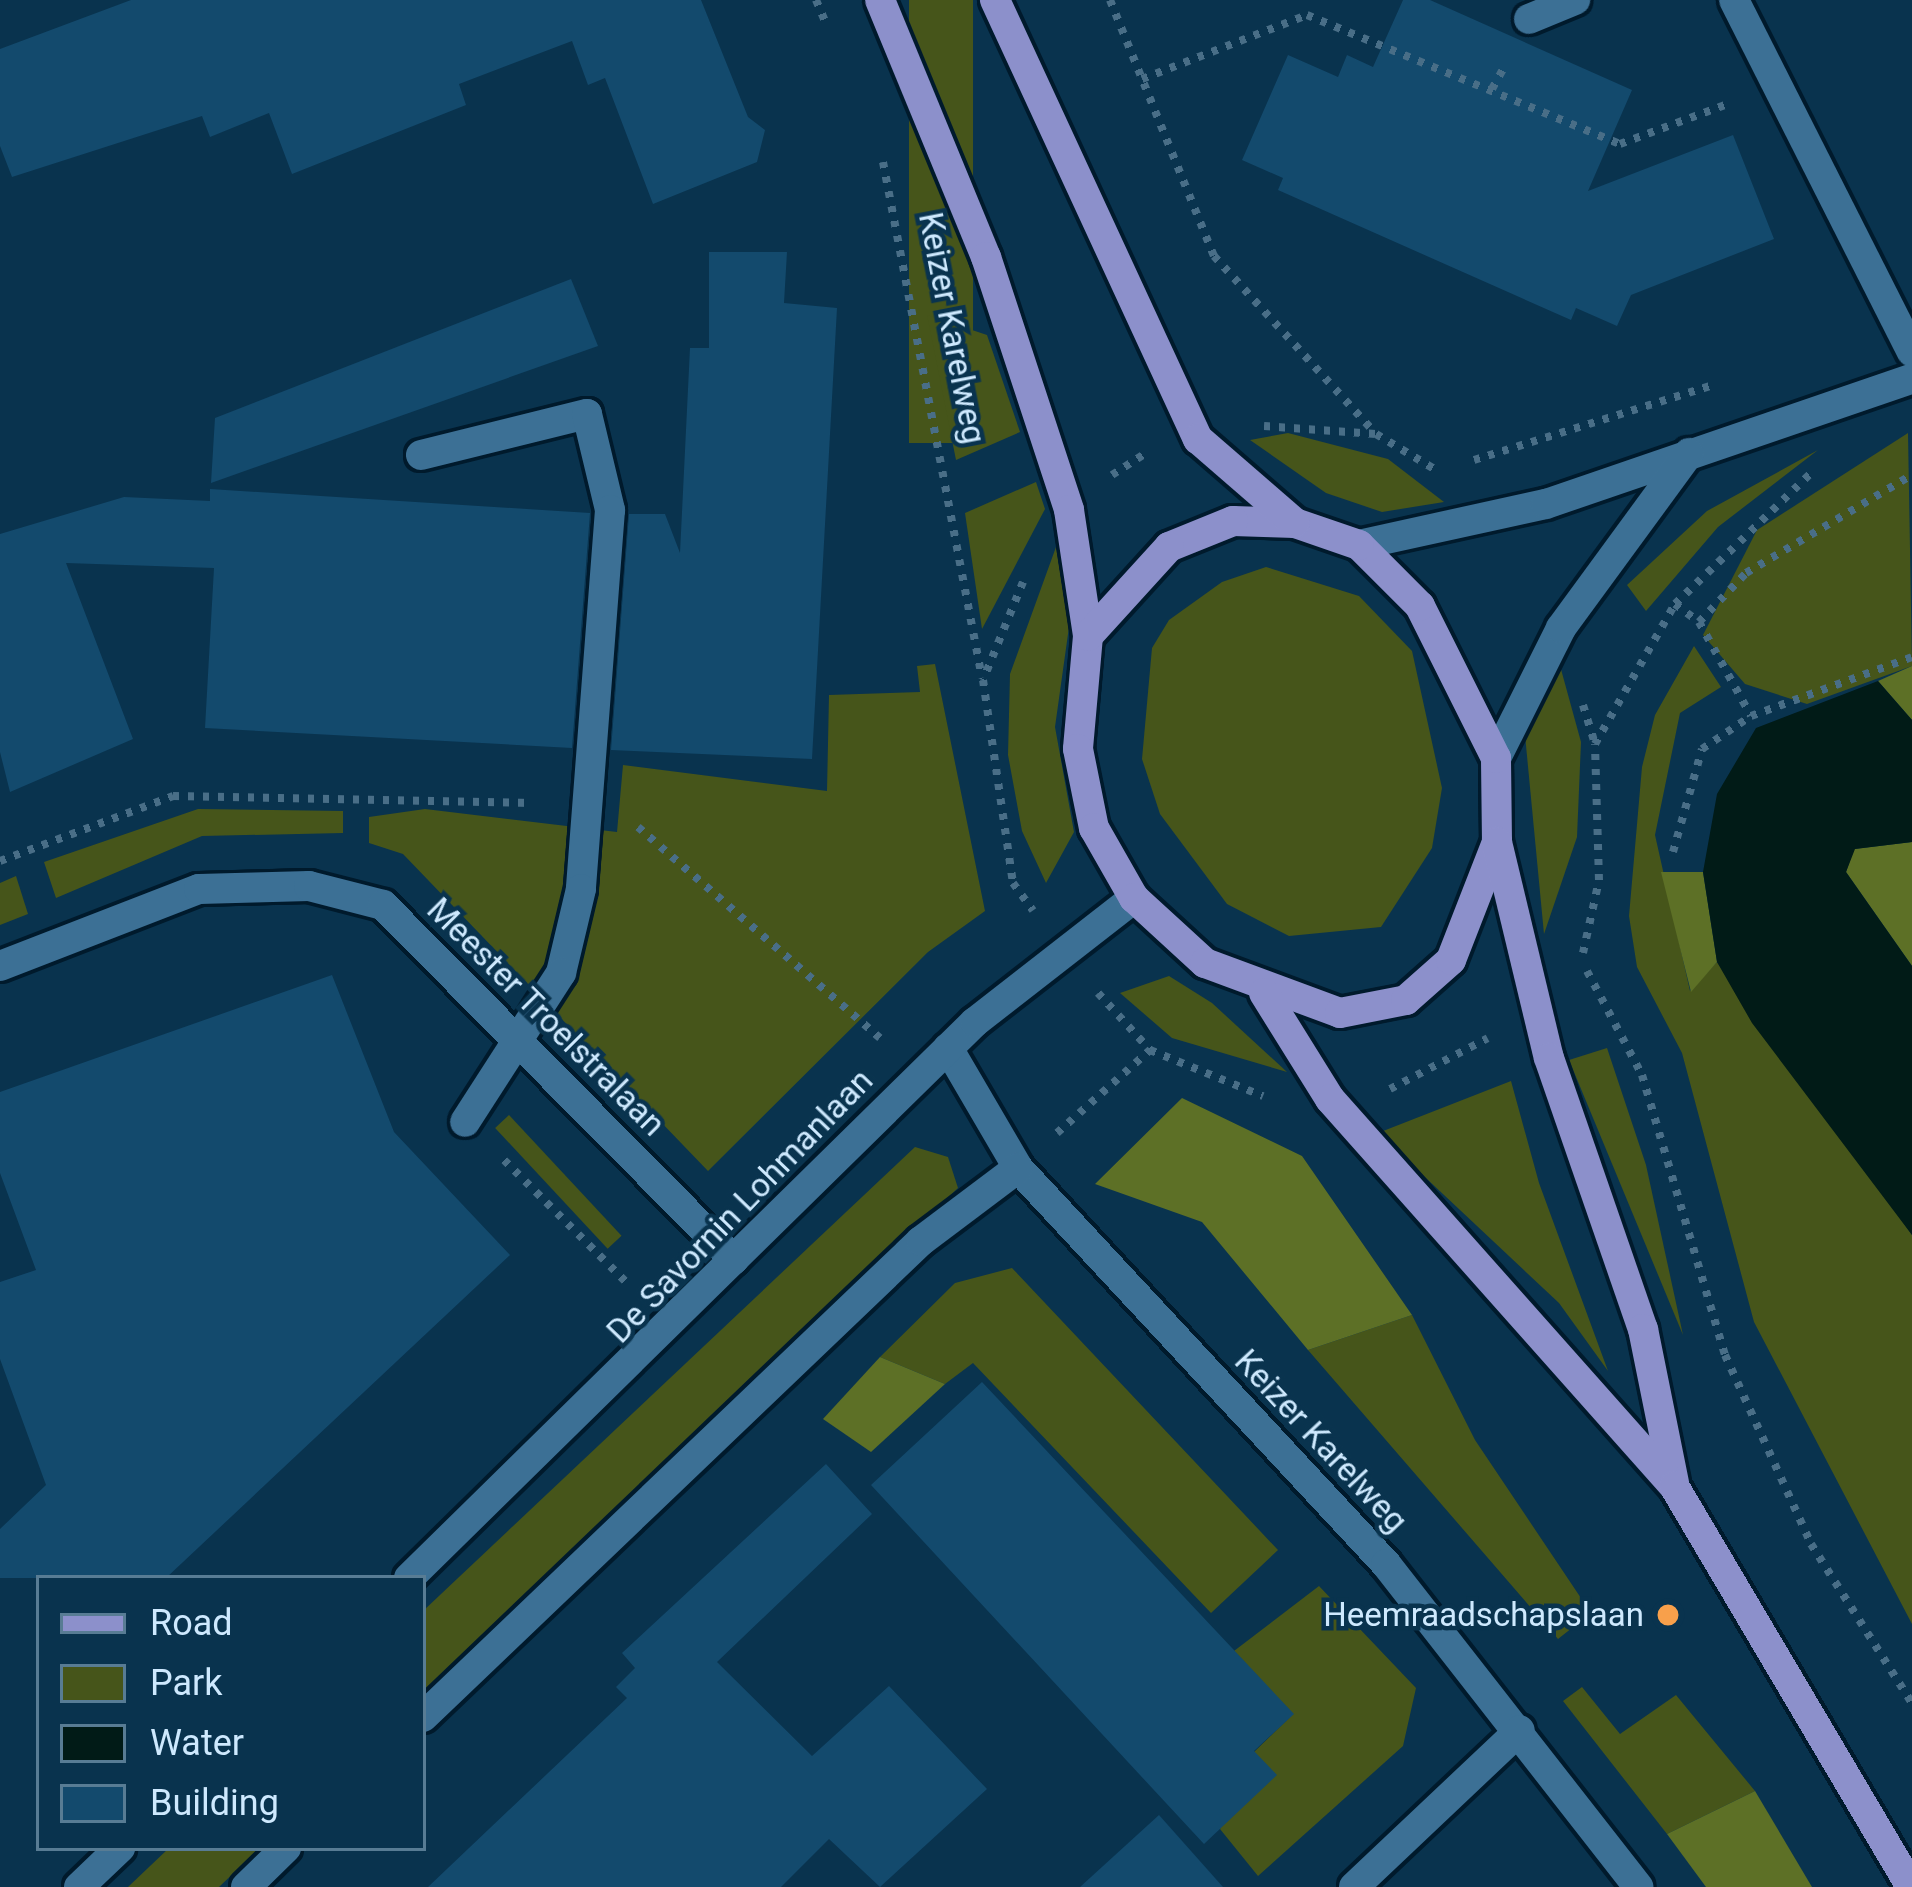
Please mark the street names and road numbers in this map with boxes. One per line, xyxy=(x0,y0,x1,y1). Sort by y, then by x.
street label: Keizer Karelweg xyxy=(910,209,994,447)
street label: Meester Troelstralaan xyxy=(419,890,673,1144)
street label: De Savornin Lohmanlaan xyxy=(599,1061,881,1351)
street label: Keizer Karelweg xyxy=(1226,1342,1416,1540)

